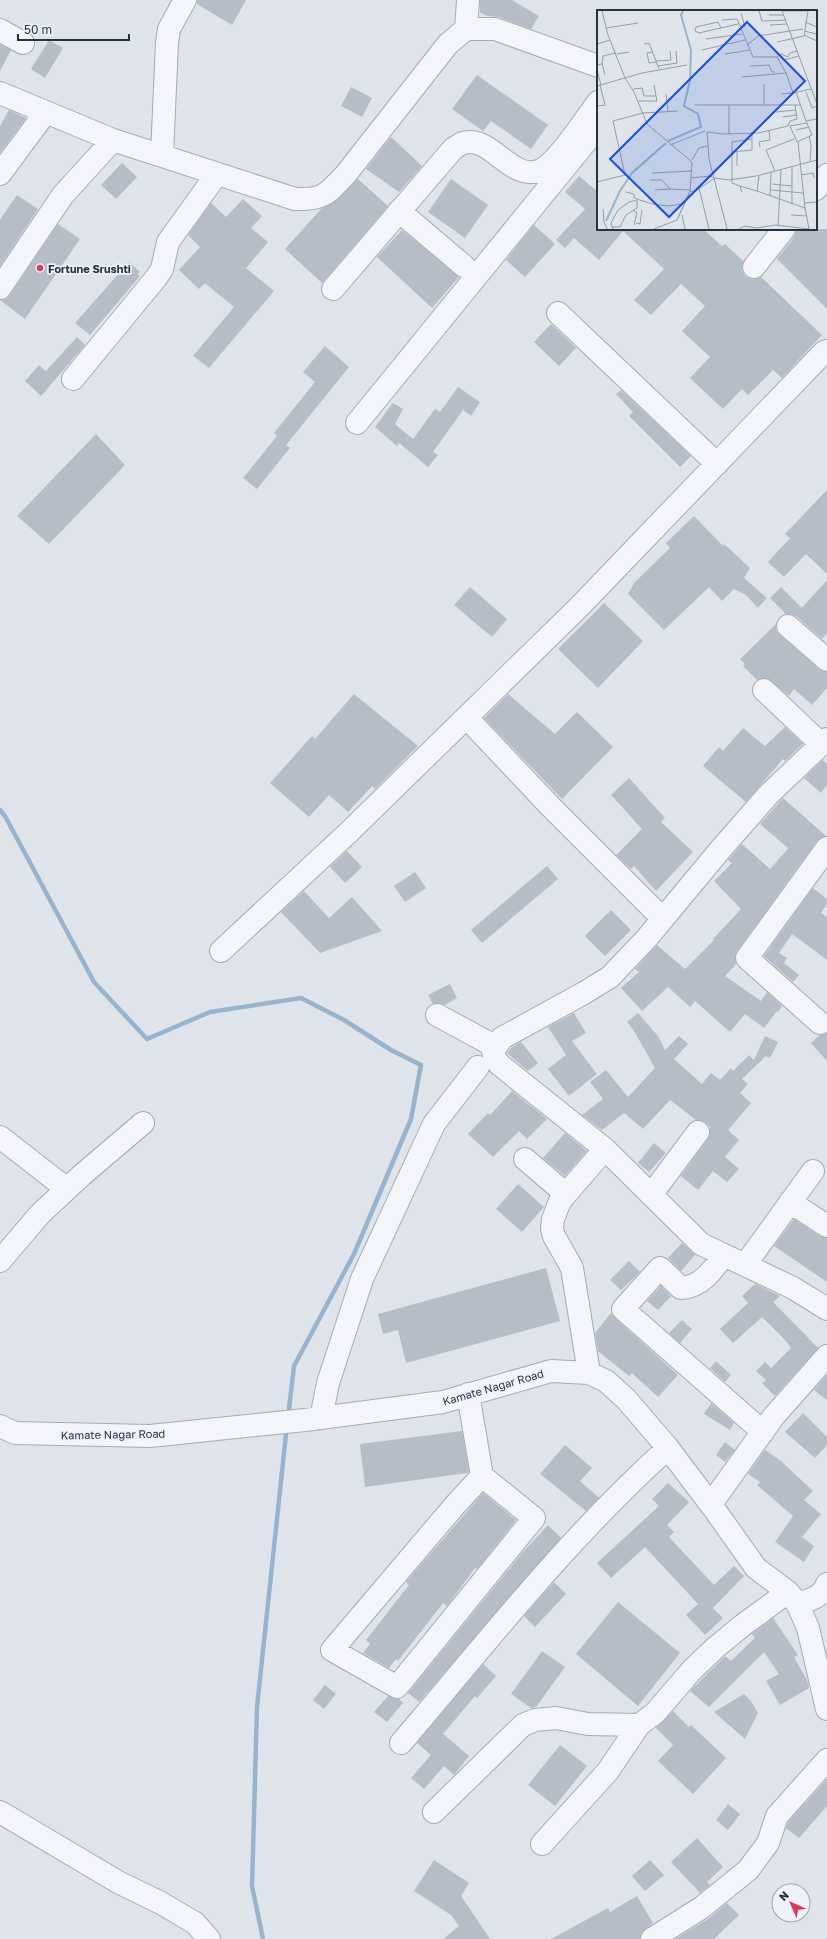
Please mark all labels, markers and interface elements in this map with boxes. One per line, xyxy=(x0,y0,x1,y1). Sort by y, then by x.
inset map xyxy=(597,10,817,230)
scale bar xyxy=(18,16,129,42)
text: 50 m xyxy=(24,22,52,37)
place label: Fortune Srushti xyxy=(48,262,131,275)
marker: Fortune Srushti xyxy=(35,263,45,273)
street label: Kamate Nagar Road xyxy=(441,1366,545,1408)
street label: Kamate Nagar Road xyxy=(61,1427,165,1441)
north arrow xyxy=(771,1883,811,1923)
text: N xyxy=(776,1888,791,1903)

